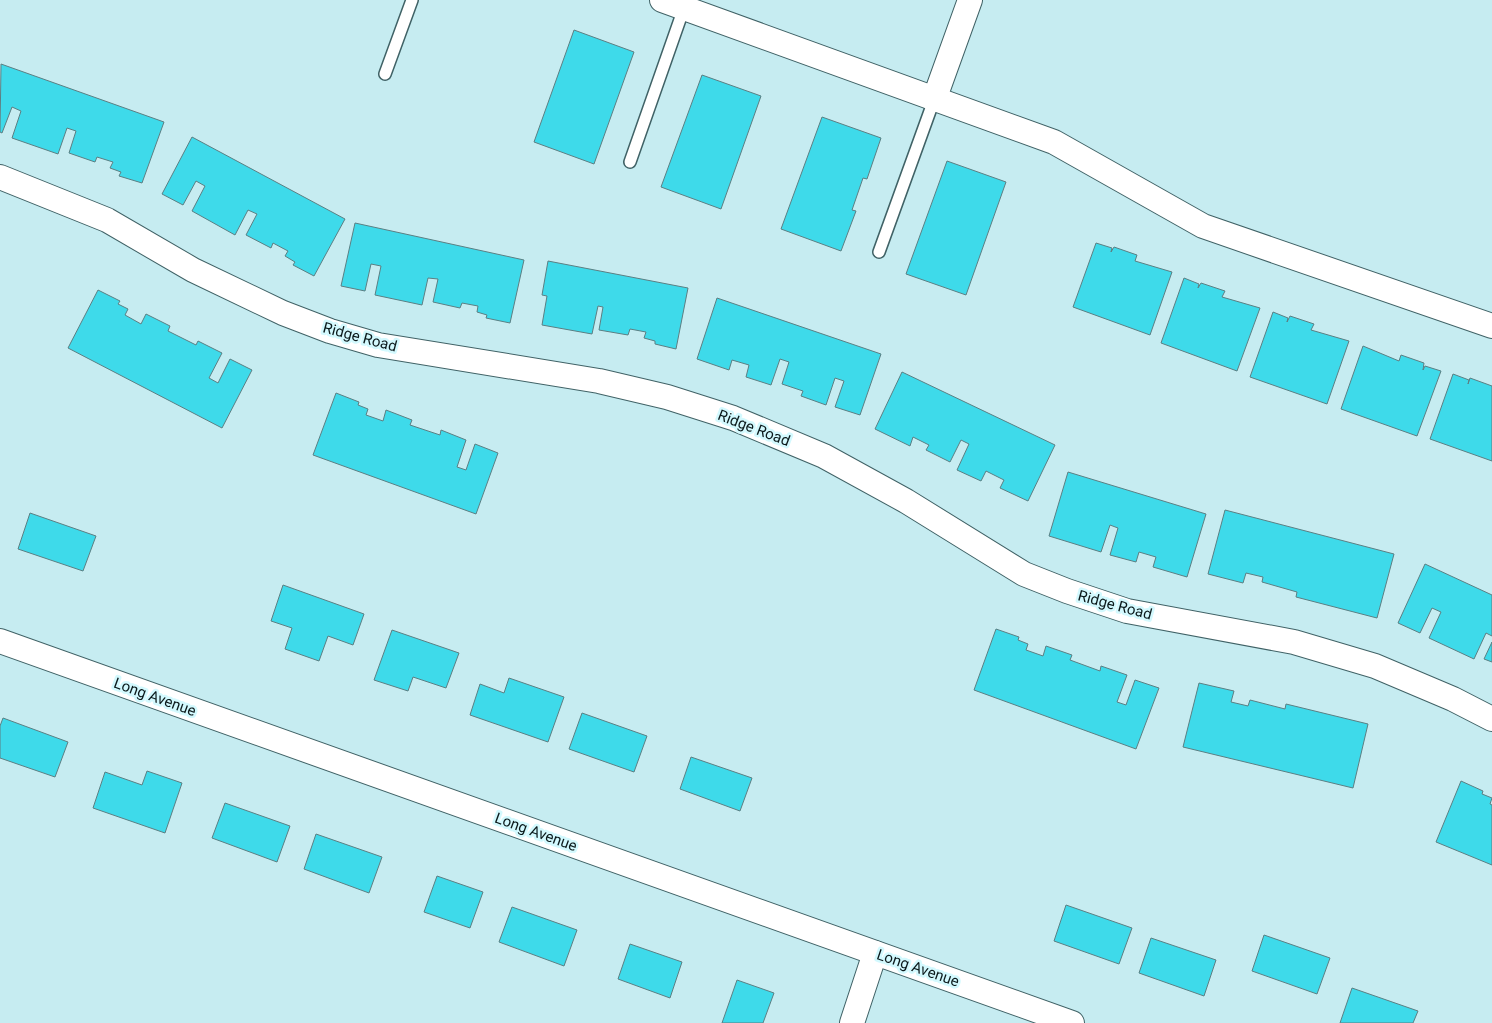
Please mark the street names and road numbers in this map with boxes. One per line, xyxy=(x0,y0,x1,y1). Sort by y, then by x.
street label: Ridge Road xyxy=(321,318,399,356)
street label: Ridge Road xyxy=(715,406,793,450)
street label: Ridge Road xyxy=(1076,586,1154,624)
street label: Long Avenue xyxy=(111,674,199,720)
street label: Long Avenue xyxy=(492,809,580,855)
street label: Long Avenue xyxy=(874,945,962,991)

